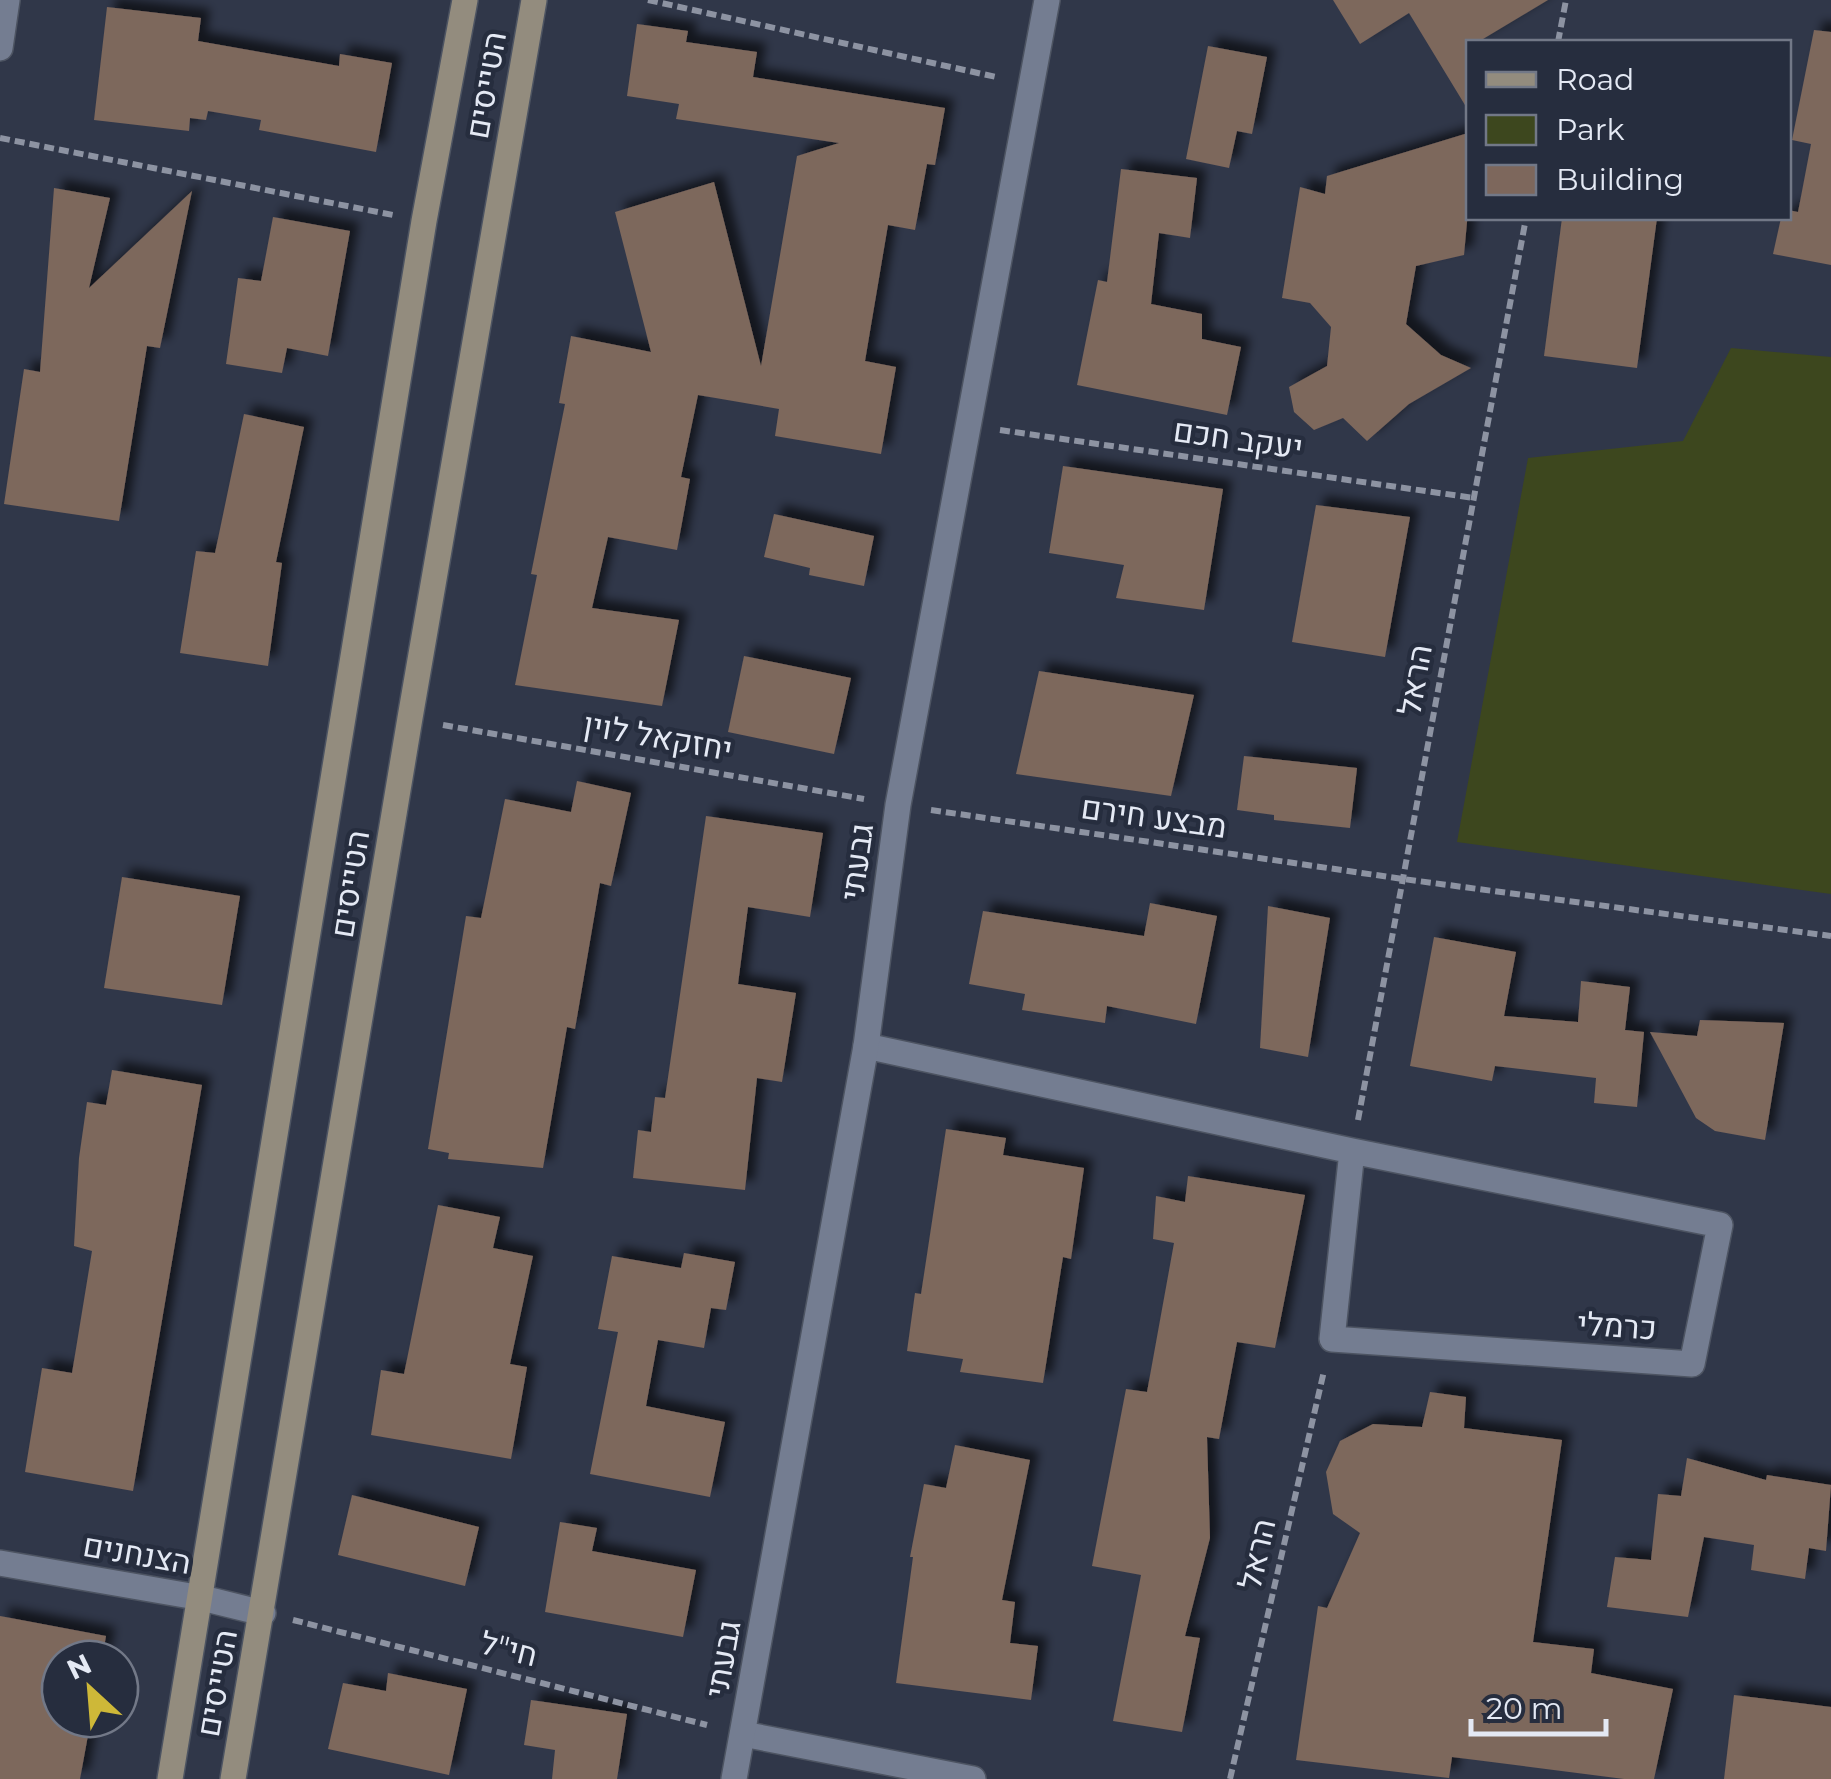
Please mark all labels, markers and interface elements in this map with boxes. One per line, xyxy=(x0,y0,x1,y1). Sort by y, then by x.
street label: הטייסים xyxy=(457,28,514,142)
legend xyxy=(1466,40,1791,220)
text: Road xyxy=(1556,61,1634,98)
text: Park xyxy=(1556,111,1625,148)
text: Building xyxy=(1556,161,1684,198)
street label: יעקב חכם xyxy=(1171,410,1305,467)
street label: הראל xyxy=(1389,641,1440,718)
street label: יחזקאל לוין xyxy=(581,704,736,769)
street label: מבצע חירם xyxy=(1079,787,1229,846)
street label: גבעתי xyxy=(832,821,881,903)
street label: הטייסים xyxy=(322,827,377,940)
street label: כרמלי xyxy=(1576,1303,1658,1348)
street label: הראל xyxy=(1229,1515,1284,1593)
street label: הצנחנים xyxy=(80,1525,194,1582)
street label: גבעתי xyxy=(697,1617,748,1700)
street label: חי"ל xyxy=(477,1623,542,1674)
street label: הטייסים xyxy=(188,1626,245,1740)
north arrow xyxy=(40,1639,140,1739)
text: N xyxy=(61,1646,97,1687)
scale bar xyxy=(1471,1674,1606,1736)
text: 20 m xyxy=(1486,1690,1563,1727)

